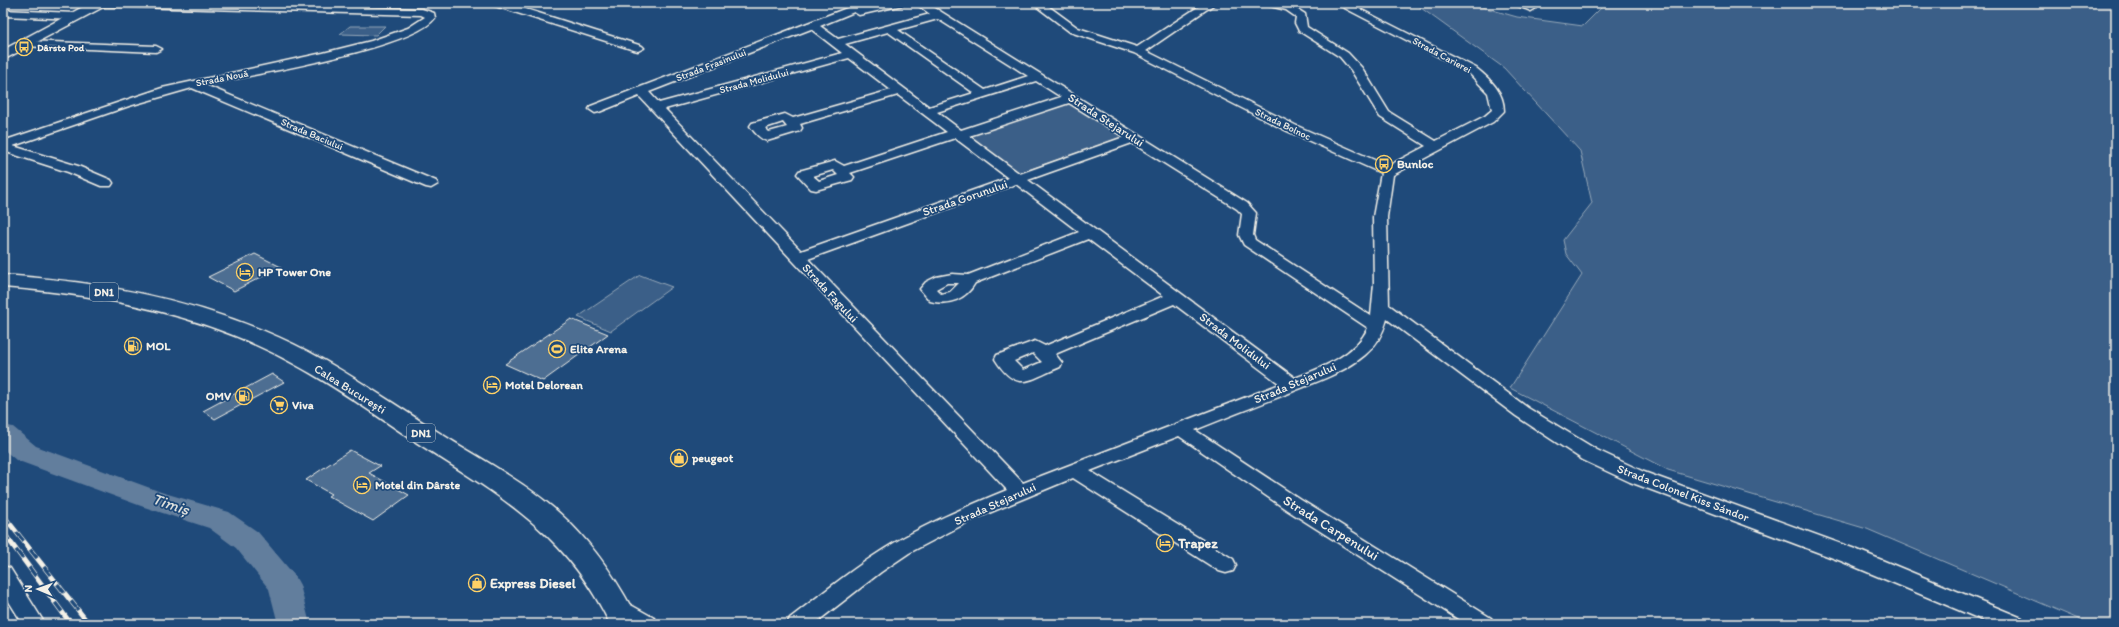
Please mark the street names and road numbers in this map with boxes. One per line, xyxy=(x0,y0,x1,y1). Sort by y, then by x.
street label: Strada Carierei xyxy=(1410,34,1474,76)
street label: Strada Frasinului xyxy=(674,46,748,84)
street label: Strada Nouă xyxy=(194,66,250,89)
street label: Strada Molidului xyxy=(718,66,790,96)
street label: Strada Stejarului xyxy=(1065,90,1147,150)
street label: Strada Bolnoc xyxy=(1253,105,1313,143)
street label: Strada Baciului xyxy=(279,115,345,153)
street label: Strada Gorunului xyxy=(921,177,1009,219)
street label: Strada Fagului xyxy=(799,261,861,325)
road number: DN1 xyxy=(90,283,118,301)
street label: Strada Molidului xyxy=(1197,310,1273,372)
street label: Strada Stejarului xyxy=(1252,359,1338,407)
street label: Calea București xyxy=(312,361,388,417)
road number: DN1 xyxy=(407,424,435,442)
street label: Strada Colonel Kiss Sándor xyxy=(1615,461,1751,525)
street label: Strada Stejarului xyxy=(952,480,1038,528)
street label: Strada Carpenului xyxy=(1280,492,1382,564)

